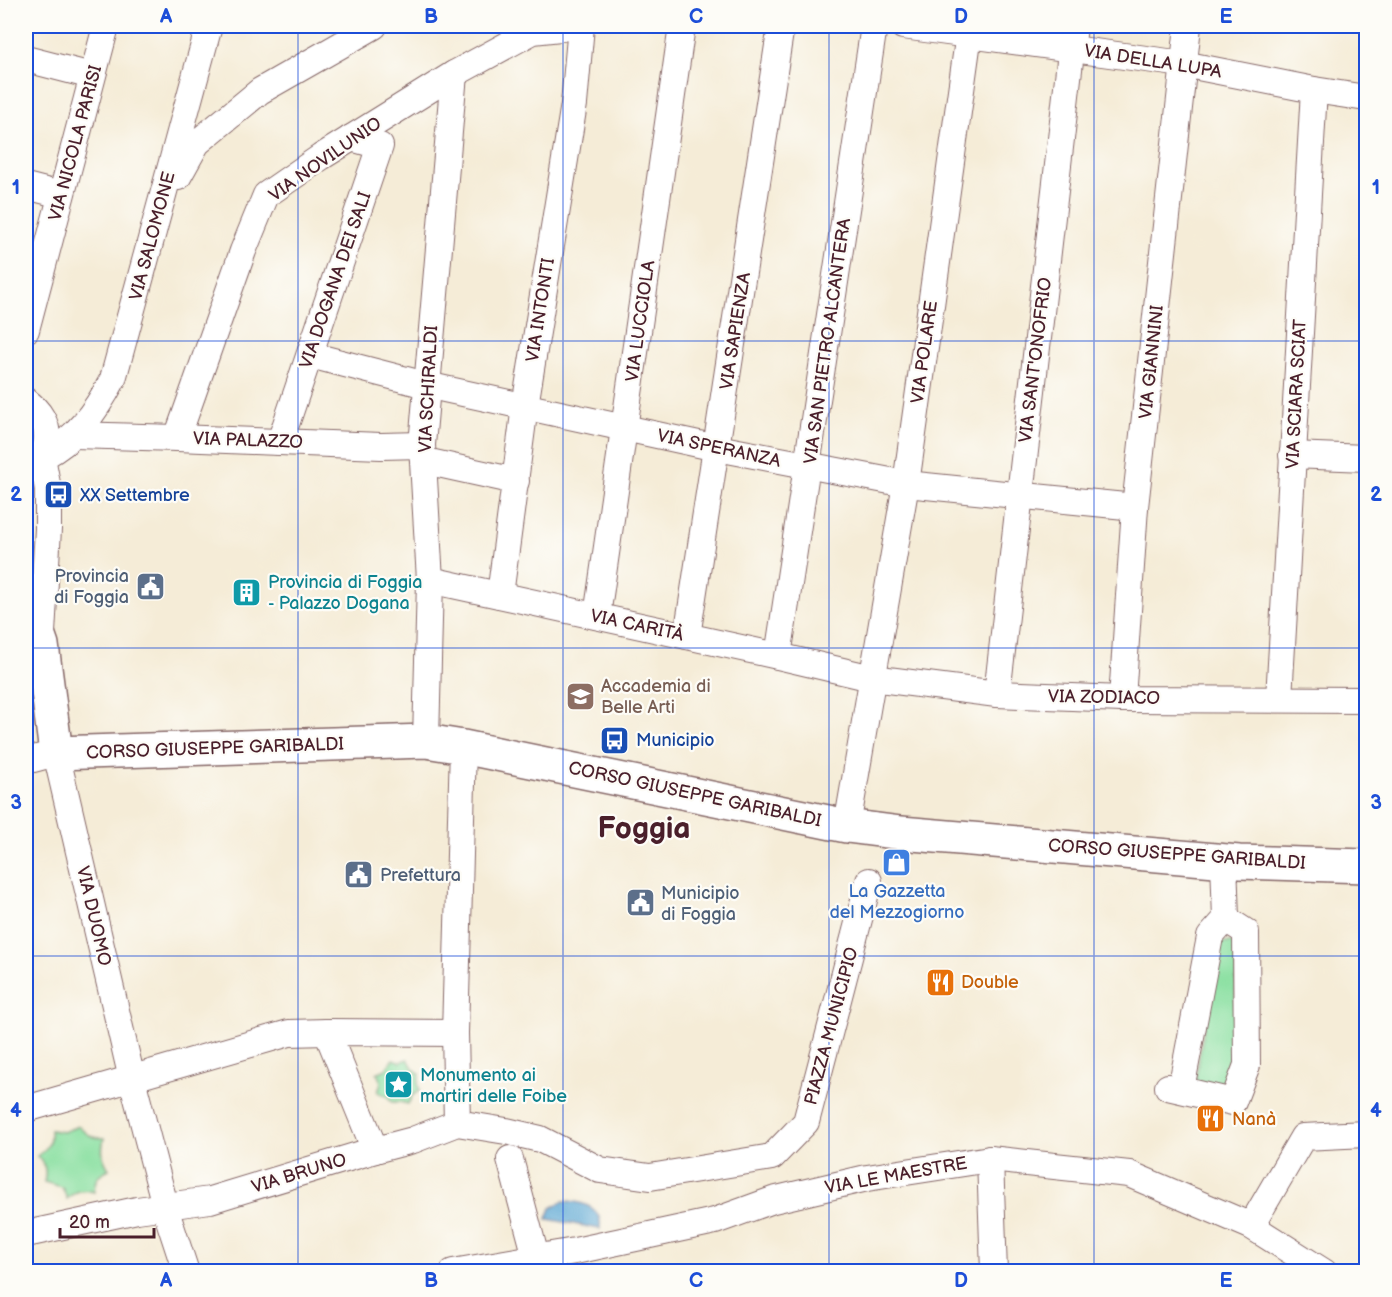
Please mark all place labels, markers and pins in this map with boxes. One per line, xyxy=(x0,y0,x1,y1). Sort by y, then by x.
bus stop icon: XX Settembre xyxy=(43,479,75,511)
place label: XX Settembre xyxy=(79,485,190,506)
place label: Provincia di Foggia xyxy=(54,566,129,608)
public building icon: Provincia di Foggia xyxy=(134,570,166,602)
place label: Provincia di Foggia - Palazzo Dogana xyxy=(268,572,422,614)
building icon: Provincia di Foggia - Palazzo Dogana xyxy=(231,576,263,608)
place label: Accademia di Belle Arti xyxy=(601,676,711,718)
school or university icon: Accademia di Belle Arti xyxy=(564,680,596,712)
bus stop icon: Municipio xyxy=(599,724,631,756)
place label: Municipio xyxy=(636,730,715,751)
shop icon: La Gazzetta del Mezzogiorno xyxy=(881,846,913,878)
public building icon: Prefettura xyxy=(343,859,375,891)
place label: Prefettura xyxy=(380,865,461,886)
place label: La Gazzetta del Mezzogiorno xyxy=(830,881,964,923)
place label: Municipio di Foggia xyxy=(661,883,740,925)
public building icon: Municipio di Foggia xyxy=(624,887,656,919)
restaurant icon: Double xyxy=(924,966,956,998)
place label: Double xyxy=(961,972,1019,993)
place label: Monumento ai martiri delle Foibe xyxy=(420,1065,567,1107)
place icon: Monumento ai martiri delle Foibe xyxy=(383,1069,415,1101)
restaurant icon: Nanà xyxy=(1195,1103,1227,1135)
place label: Nanà xyxy=(1232,1109,1276,1130)

